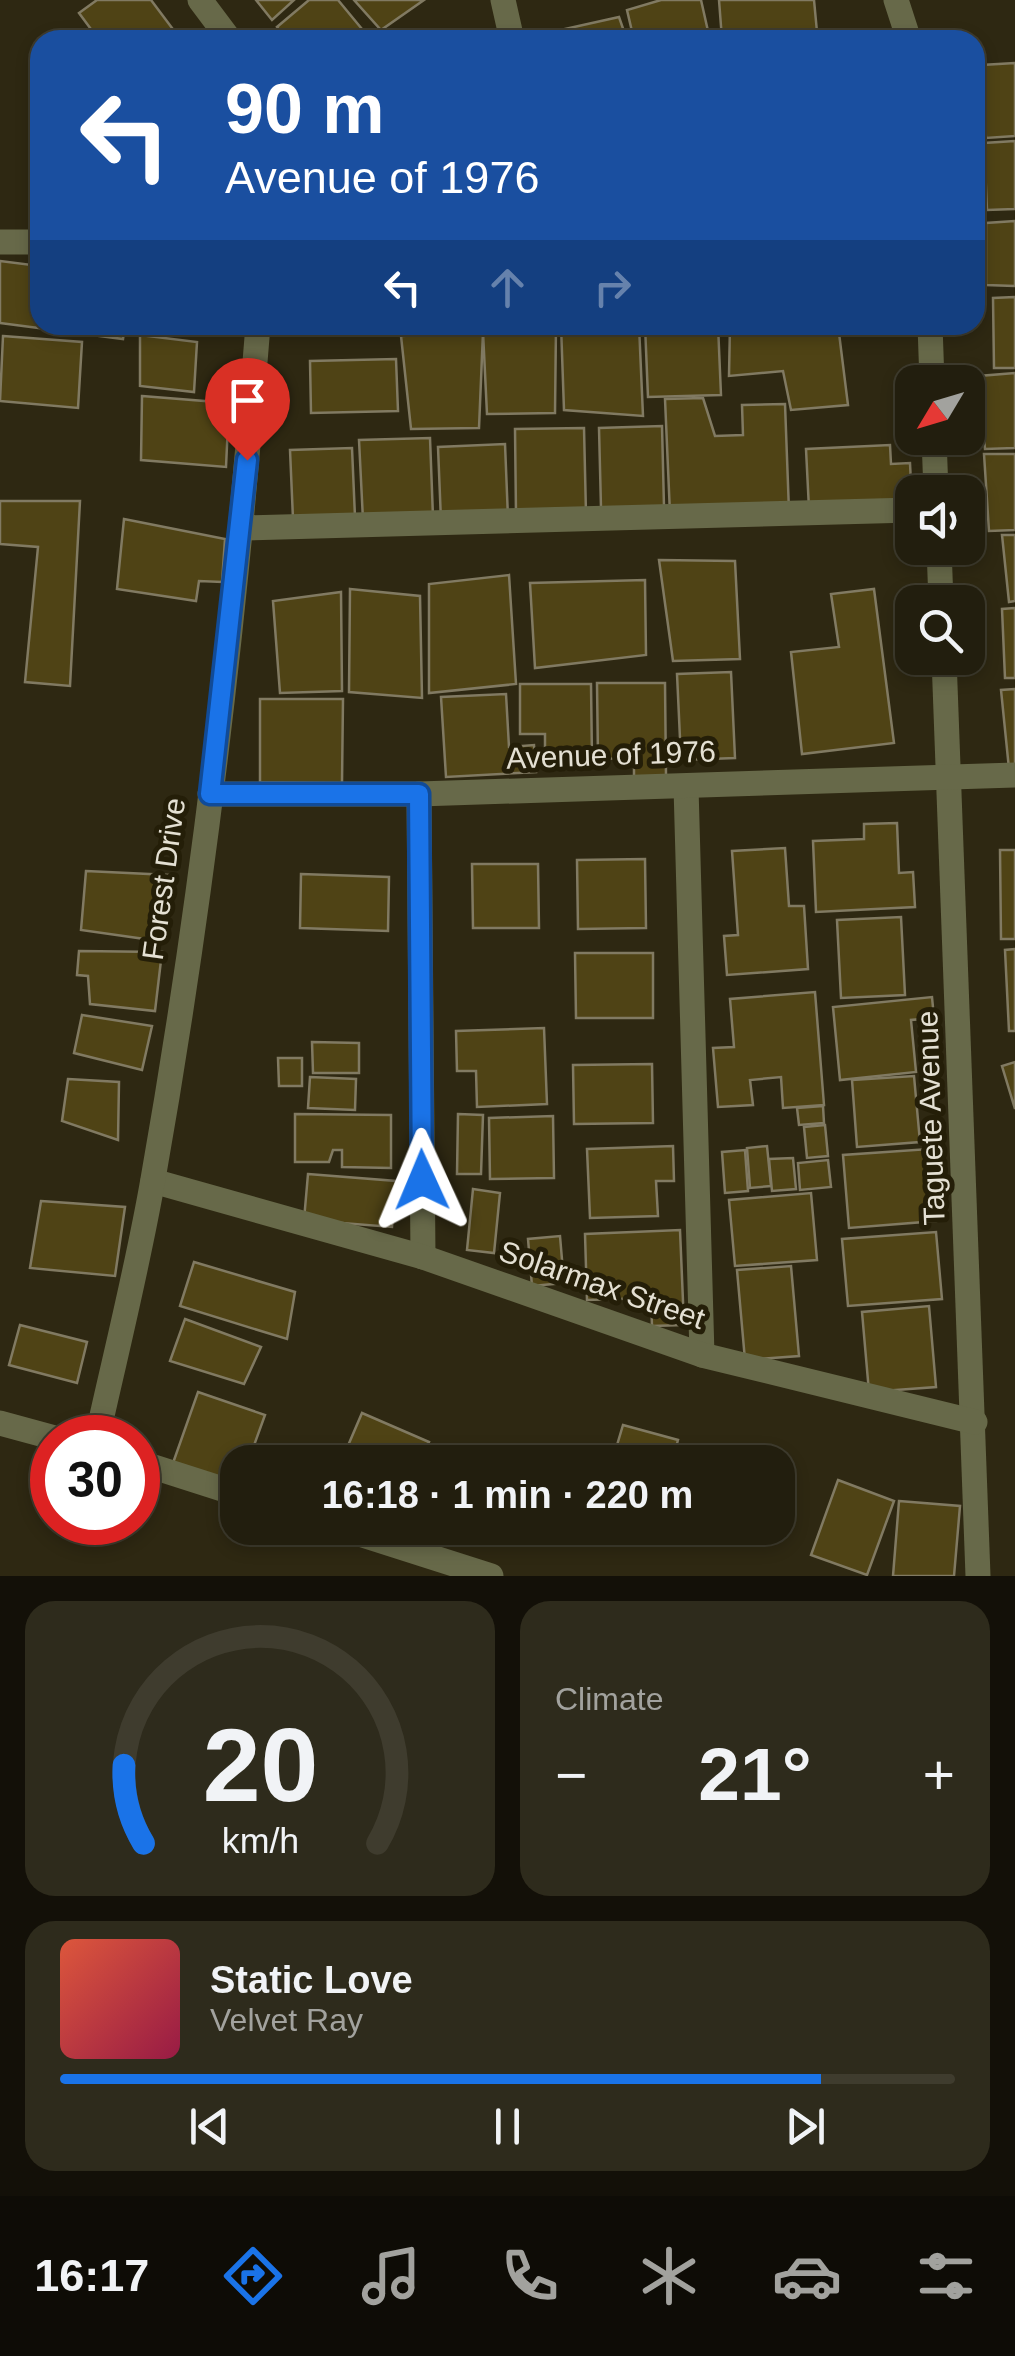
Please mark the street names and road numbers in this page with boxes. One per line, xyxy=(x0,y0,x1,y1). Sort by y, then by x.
street label: Avenue of 1976 xyxy=(506,734,716,775)
street label: Forest Drive xyxy=(136,796,191,962)
street label: Taguete Avenue xyxy=(910,1010,951,1226)
street label: Solarmax Street xyxy=(495,1234,710,1335)

